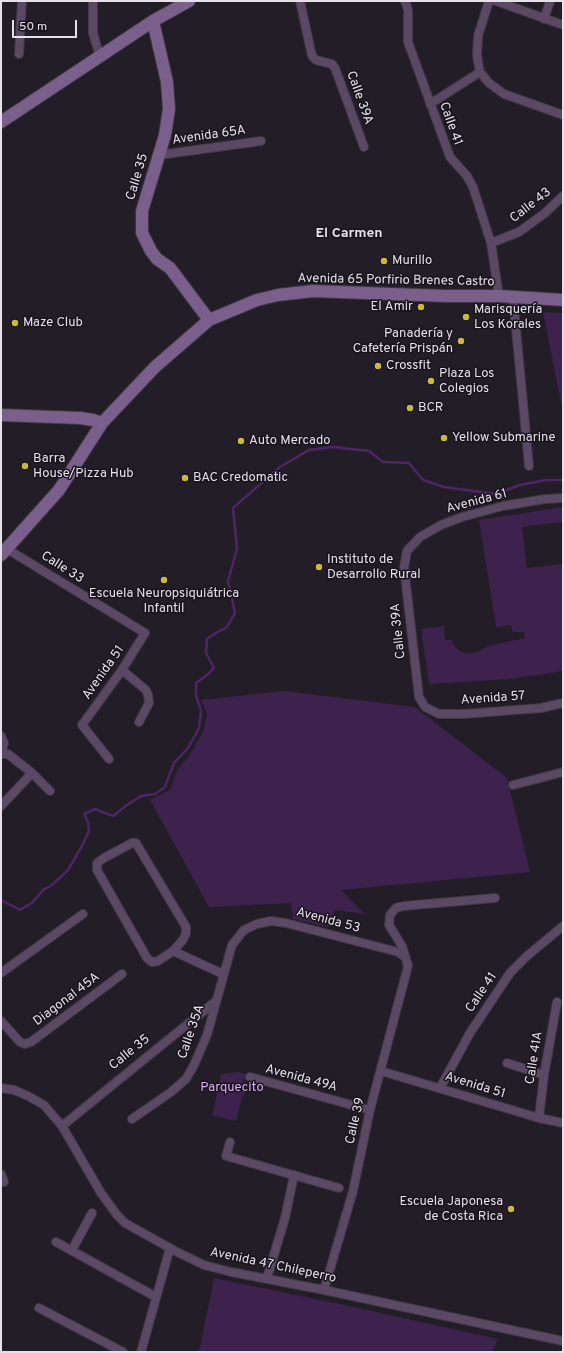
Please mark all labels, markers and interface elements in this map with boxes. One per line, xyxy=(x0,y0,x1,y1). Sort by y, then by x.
scale bar xyxy=(14,12,79,38)
text: 50 m xyxy=(19,19,47,35)
street label: Calle 39A xyxy=(342,69,376,127)
street label: Calle 41 xyxy=(435,100,465,148)
street label: Avenida 65A xyxy=(171,123,247,149)
street label: Calle 35 xyxy=(124,152,152,202)
street label: Calle 43 xyxy=(507,185,555,227)
district label: El Carmen xyxy=(315,226,383,242)
place label: Murillo xyxy=(392,253,432,269)
marker: Murillo xyxy=(379,256,389,266)
street label: Avenida 65 Porfirio Brenes Castro xyxy=(297,271,495,291)
place label: El Amir xyxy=(371,299,413,315)
marker: El Amir xyxy=(416,302,426,312)
place label: Marisquería Los Korales xyxy=(474,302,542,333)
marker: Marisquería Los Korales xyxy=(461,312,471,322)
place label: Maze Club xyxy=(23,315,83,331)
marker: Maze Club xyxy=(10,318,20,328)
place label: Panadería y Cafetería Prispán xyxy=(353,326,453,357)
marker: Panadería y Cafetería Prispán xyxy=(456,336,466,346)
place label: Crossfit xyxy=(386,358,431,374)
marker: Crossfit xyxy=(373,361,383,371)
place label: Plaza Los Colegios xyxy=(439,366,494,397)
marker: Plaza Los Colegios xyxy=(426,376,436,386)
place label: BCR xyxy=(418,400,443,416)
marker: BCR xyxy=(405,403,415,413)
place label: Yellow Submarine xyxy=(452,430,556,446)
place label: Auto Mercado xyxy=(249,433,330,449)
marker: Yellow Submarine xyxy=(439,433,449,443)
marker: Auto Mercado xyxy=(236,436,246,446)
place label: Barra House/Pizza Hub xyxy=(33,451,134,482)
marker: Barra House/Pizza Hub xyxy=(20,461,30,471)
place label: BAC Credomatic xyxy=(193,470,288,486)
marker: BAC Credomatic xyxy=(180,473,190,483)
street label: Avenida 61 xyxy=(445,486,509,518)
street label: Calle 33 xyxy=(38,549,86,587)
place label: Instituto de Desarrollo Rural xyxy=(327,552,421,583)
marker: Instituto de Desarrollo Rural xyxy=(314,562,324,572)
marker: Escuela Neuropsiquiátrica Infantil xyxy=(159,575,169,585)
place label: Escuela Neuropsiquiátrica Infantil xyxy=(89,586,239,617)
street label: Calle 39A xyxy=(388,602,410,660)
street label: Avenida 51 xyxy=(80,643,128,703)
street label: Avenida 57 xyxy=(460,689,526,709)
street label: Avenida 53 xyxy=(294,905,362,937)
street label: Diagonal 45A xyxy=(31,970,103,1030)
street label: Calle 41 xyxy=(463,970,501,1016)
street label: Calle 35A xyxy=(175,1003,209,1061)
street label: Calle 41A xyxy=(523,1030,547,1086)
street label: Calle 35 xyxy=(106,1032,154,1074)
street label: Avenida 49A xyxy=(263,1062,339,1096)
street label: Avenida 51 xyxy=(443,1069,507,1103)
park label: Parquecito xyxy=(200,1080,264,1096)
street label: Calle 39 xyxy=(343,1096,369,1146)
place label: Escuela Japonesa de Costa Rica xyxy=(400,1194,503,1225)
marker: Escuela Japonesa de Costa Rica xyxy=(506,1204,516,1214)
street label: Avenida 47 Chileperro xyxy=(208,1245,338,1287)

